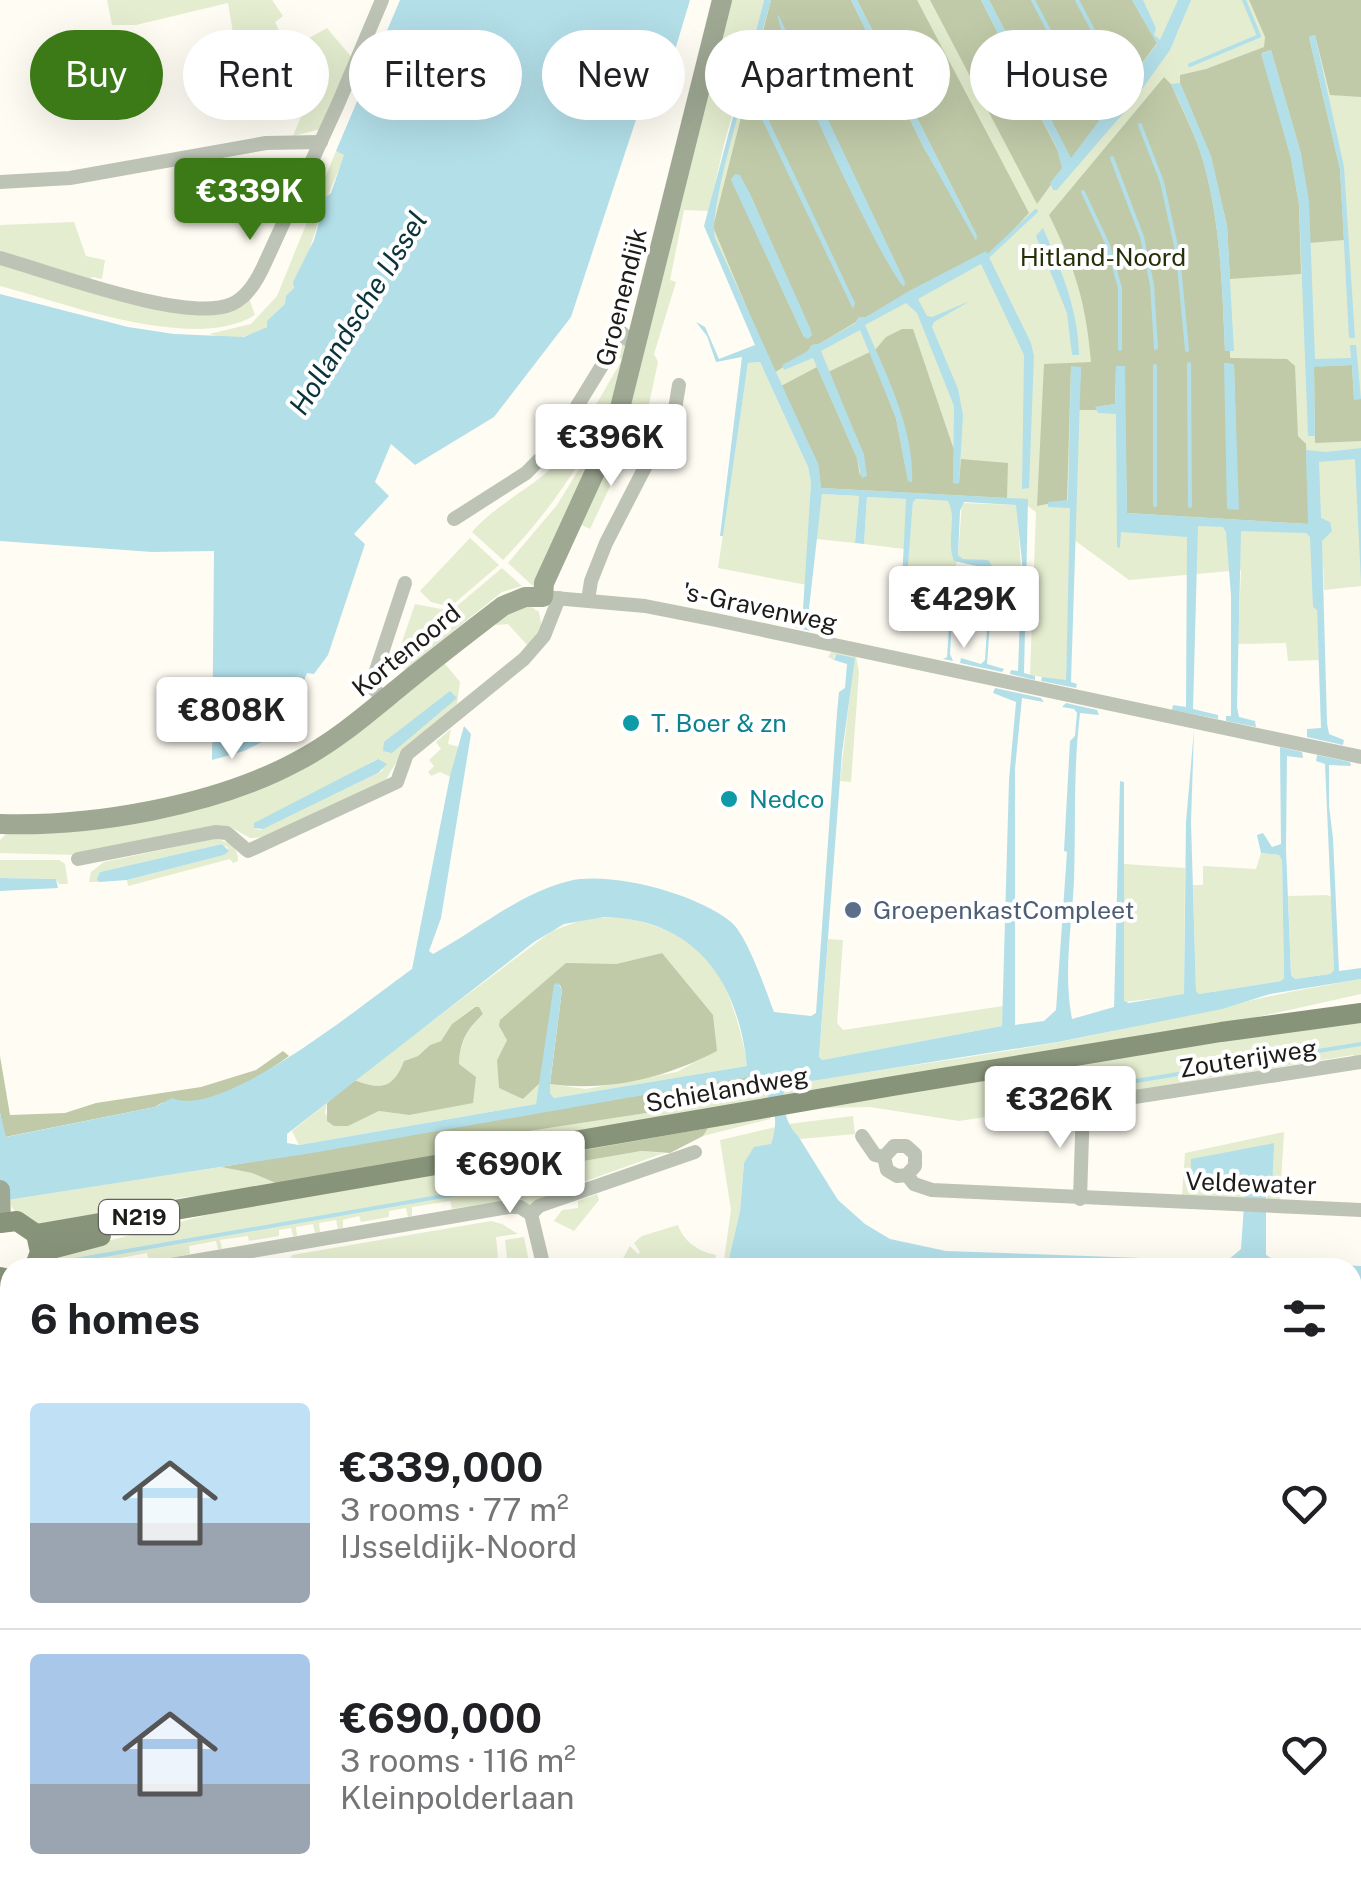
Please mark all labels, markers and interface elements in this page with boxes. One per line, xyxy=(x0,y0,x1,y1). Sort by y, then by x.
chip: Buy xyxy=(30,30,163,120)
chip: Rent xyxy=(183,30,329,120)
chip: Filters xyxy=(349,30,522,120)
chip: New xyxy=(542,30,685,120)
chip: Apartment xyxy=(705,30,950,120)
chip: House xyxy=(970,30,1144,120)
pin: €339K xyxy=(180,158,320,243)
text: €339K xyxy=(196,172,304,209)
water label: Hollandsche IJssel xyxy=(282,205,433,420)
street label: Groenendijk xyxy=(589,225,653,369)
park label: Hitland-Noord xyxy=(1020,242,1186,272)
pin: €396K xyxy=(541,404,681,489)
text: €396K xyxy=(557,418,665,455)
pin: €429K xyxy=(894,566,1034,651)
street label: 's-Gravenweg xyxy=(680,576,840,638)
text: €429K xyxy=(911,580,1017,617)
street label: Kortenoord xyxy=(346,597,466,703)
pin: €808K xyxy=(162,677,302,762)
text: €808K xyxy=(178,691,286,728)
place label: T. Boer & zn xyxy=(651,708,787,738)
marker: T. Boer & zn xyxy=(620,712,642,734)
place label: Nedco xyxy=(749,784,824,814)
marker: Nedco xyxy=(718,788,740,810)
place label: GroepenkastCompleet xyxy=(873,895,1134,925)
marker: GroepenkastCompleet xyxy=(842,899,864,921)
street label: Zouterijweg xyxy=(1177,1032,1319,1084)
street label: Schielandweg xyxy=(643,1060,811,1118)
pin: €326K xyxy=(990,1066,1130,1151)
text: €326K xyxy=(1007,1080,1113,1117)
pin: €690K xyxy=(440,1131,580,1216)
text: €690K xyxy=(457,1145,563,1182)
street label: Veldewater xyxy=(1185,1166,1317,1200)
road number: N219 xyxy=(99,1200,179,1234)
icon: filters xyxy=(1277,1291,1332,1346)
text: 6 homes xyxy=(30,1294,200,1343)
text: €339,000 xyxy=(340,1442,543,1491)
icon: home xyxy=(110,1443,230,1563)
icon: heart xyxy=(1277,1476,1332,1531)
text: 3 rooms · 77 m² xyxy=(340,1491,569,1528)
text: IJsseldijk-Noord xyxy=(340,1528,577,1565)
text: €690,000 xyxy=(340,1693,542,1742)
icon: home xyxy=(110,1694,230,1814)
icon: heart xyxy=(1277,1727,1332,1782)
text: 3 rooms · 116 m² xyxy=(340,1742,576,1779)
text: Kleinpolderlaan xyxy=(340,1779,575,1816)

